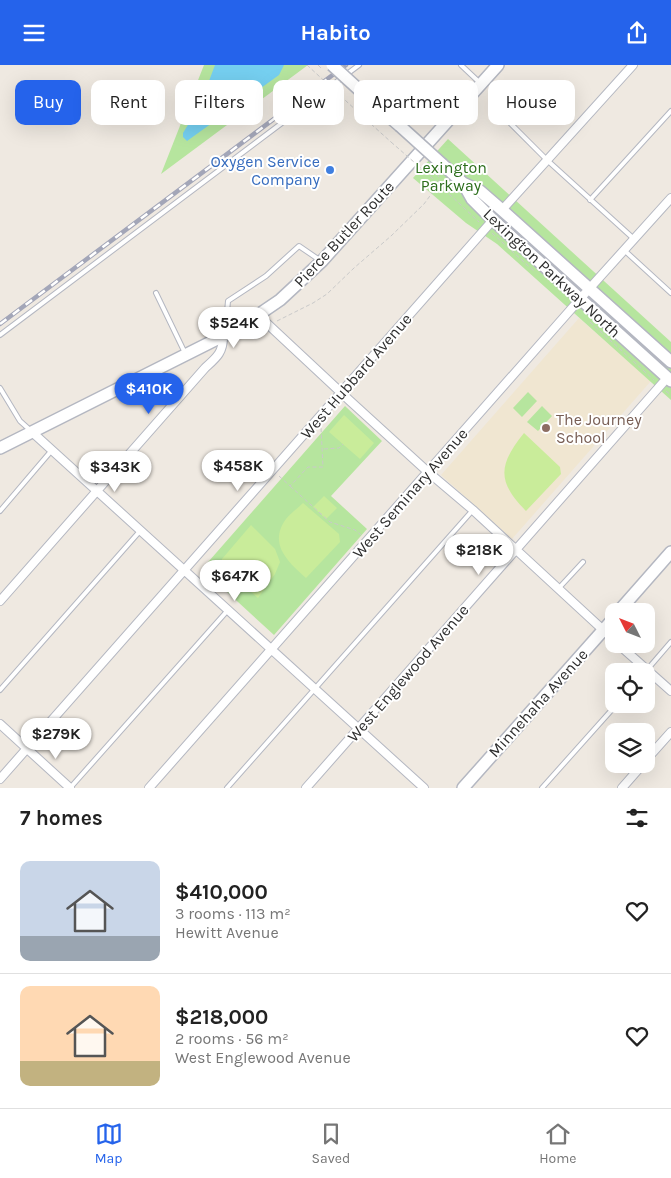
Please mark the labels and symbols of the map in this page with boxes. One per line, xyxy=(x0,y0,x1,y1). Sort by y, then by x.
place label: Oxygen Service Company xyxy=(211,152,321,189)
park label: Lexington Parkway xyxy=(415,158,487,195)
marker: Oxygen Service Company xyxy=(324,164,336,176)
street label: Pierce Butler Route xyxy=(290,177,398,291)
street label: Lexington Parkway North xyxy=(479,204,625,342)
pin: $524K xyxy=(199,307,269,349)
street label: West Hubbard Avenue xyxy=(296,309,416,443)
pin: $410K xyxy=(114,373,184,415)
place label: The Journey School xyxy=(556,410,642,447)
marker: The Journey School xyxy=(540,422,552,434)
street label: West Seminary Avenue xyxy=(348,424,472,562)
pin: $458K xyxy=(203,449,273,492)
pin: $343K xyxy=(80,451,150,493)
pin: $218K xyxy=(444,533,514,576)
pin: $647K xyxy=(200,559,270,602)
street label: West Englewood Avenue xyxy=(343,600,473,746)
north arrow xyxy=(605,603,655,653)
street label: Minnehaha Avenue xyxy=(484,645,592,761)
pin: $279K xyxy=(21,717,91,760)

